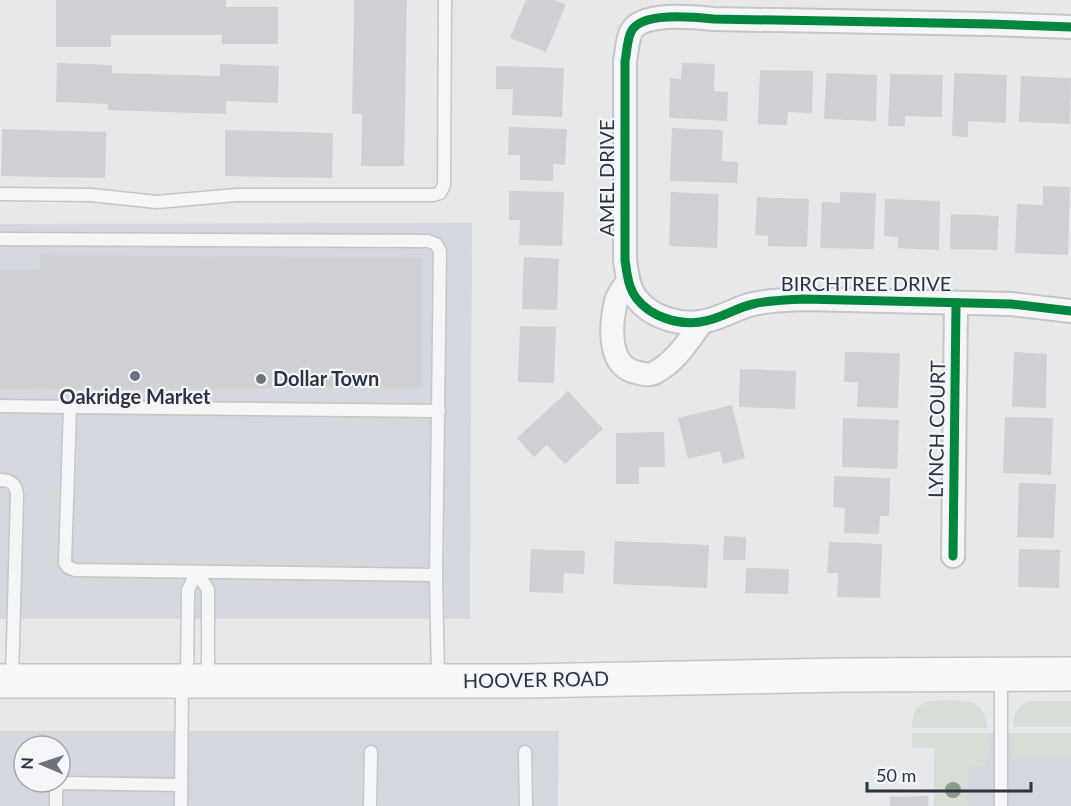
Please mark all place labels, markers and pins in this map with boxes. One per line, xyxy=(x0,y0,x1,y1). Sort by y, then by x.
place label: Dollar Town xyxy=(273,366,379,390)
marker: Oakridge Market xyxy=(128,369,142,383)
marker: Dollar Town xyxy=(254,372,268,386)
place label: Oakridge Market xyxy=(59,384,211,408)

